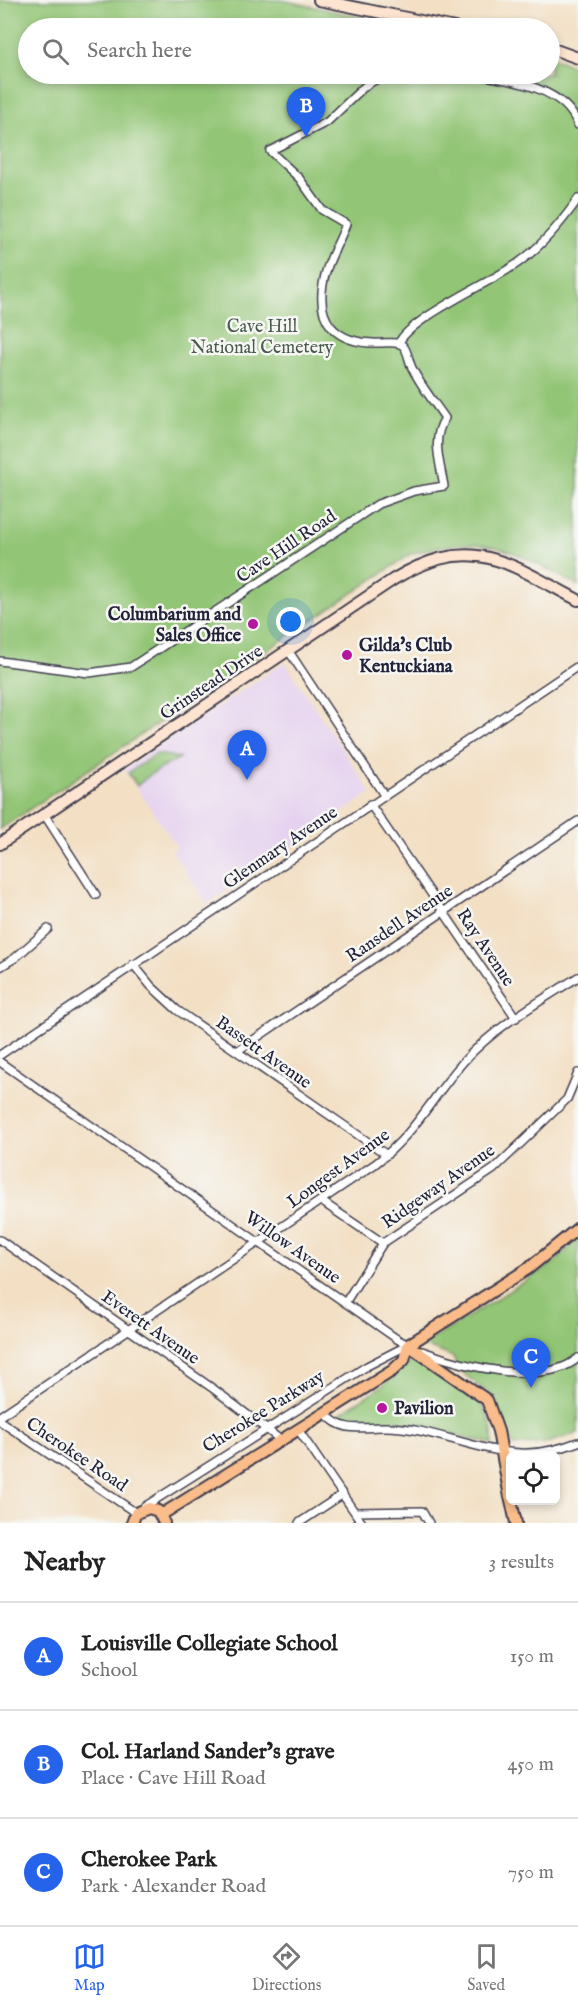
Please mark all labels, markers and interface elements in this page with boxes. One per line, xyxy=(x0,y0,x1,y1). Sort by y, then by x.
search box xyxy=(18,18,560,84)
icon: search xyxy=(39,35,72,68)
text: Search here xyxy=(87,37,192,65)
pin: B xyxy=(286,88,326,137)
park label: Cave Hill National Cemetery xyxy=(191,316,334,360)
street label: Cave Hill Road xyxy=(233,505,341,589)
place label: Columbarium and Sales Office xyxy=(108,604,242,648)
your location xyxy=(276,607,305,636)
marker: Columbarium and Sales Office xyxy=(246,617,260,631)
place label: Gilda's Club Kentuckiana xyxy=(359,635,454,679)
street label: Grinstead Drive xyxy=(156,640,268,726)
marker: Gilda's Club Kentuckiana xyxy=(340,648,354,662)
pin: A xyxy=(228,730,266,780)
street label: Glenmary Avenue xyxy=(219,801,342,895)
street label: Ransdell Avenue xyxy=(342,880,458,968)
street label: Ray Avenue xyxy=(450,905,519,991)
street label: Bassett Avenue xyxy=(211,1012,316,1095)
street label: Longest Avenue xyxy=(283,1124,395,1214)
street label: Ridgeway Avenue xyxy=(378,1140,500,1235)
street label: Willow Avenue xyxy=(240,1207,345,1290)
street label: Everett Avenue xyxy=(97,1286,204,1371)
pin: C xyxy=(512,1338,550,1388)
street label: Cherokee Parkway xyxy=(199,1366,329,1459)
place label: Pavilion xyxy=(394,1398,454,1421)
marker: Pavilion xyxy=(375,1401,389,1415)
street label: Cherokee Road xyxy=(21,1413,132,1498)
map controls xyxy=(506,1451,560,1505)
button: locate xyxy=(506,1451,560,1505)
text: Nearby xyxy=(24,1546,105,1579)
text: 3 results xyxy=(489,1550,554,1575)
text: Louisville Collegiate School xyxy=(81,1630,338,1658)
text: A xyxy=(37,1644,50,1669)
text: 150 m xyxy=(510,1644,554,1669)
text: School xyxy=(81,1658,137,1683)
text: Col. Harland Sander’s grave xyxy=(81,1738,335,1766)
text: B xyxy=(37,1752,50,1777)
text: 450 m xyxy=(507,1752,554,1777)
text: Place · Cave Hill Road xyxy=(81,1766,266,1791)
text: Cherokee Park xyxy=(81,1846,217,1874)
text: C xyxy=(36,1860,51,1885)
text: 750 m xyxy=(508,1860,554,1885)
text: Park · Alexander Road xyxy=(81,1874,266,1899)
tab: Map xyxy=(73,1940,106,1996)
tab: Directions xyxy=(252,1940,321,1996)
tab: Saved xyxy=(467,1940,505,1996)

